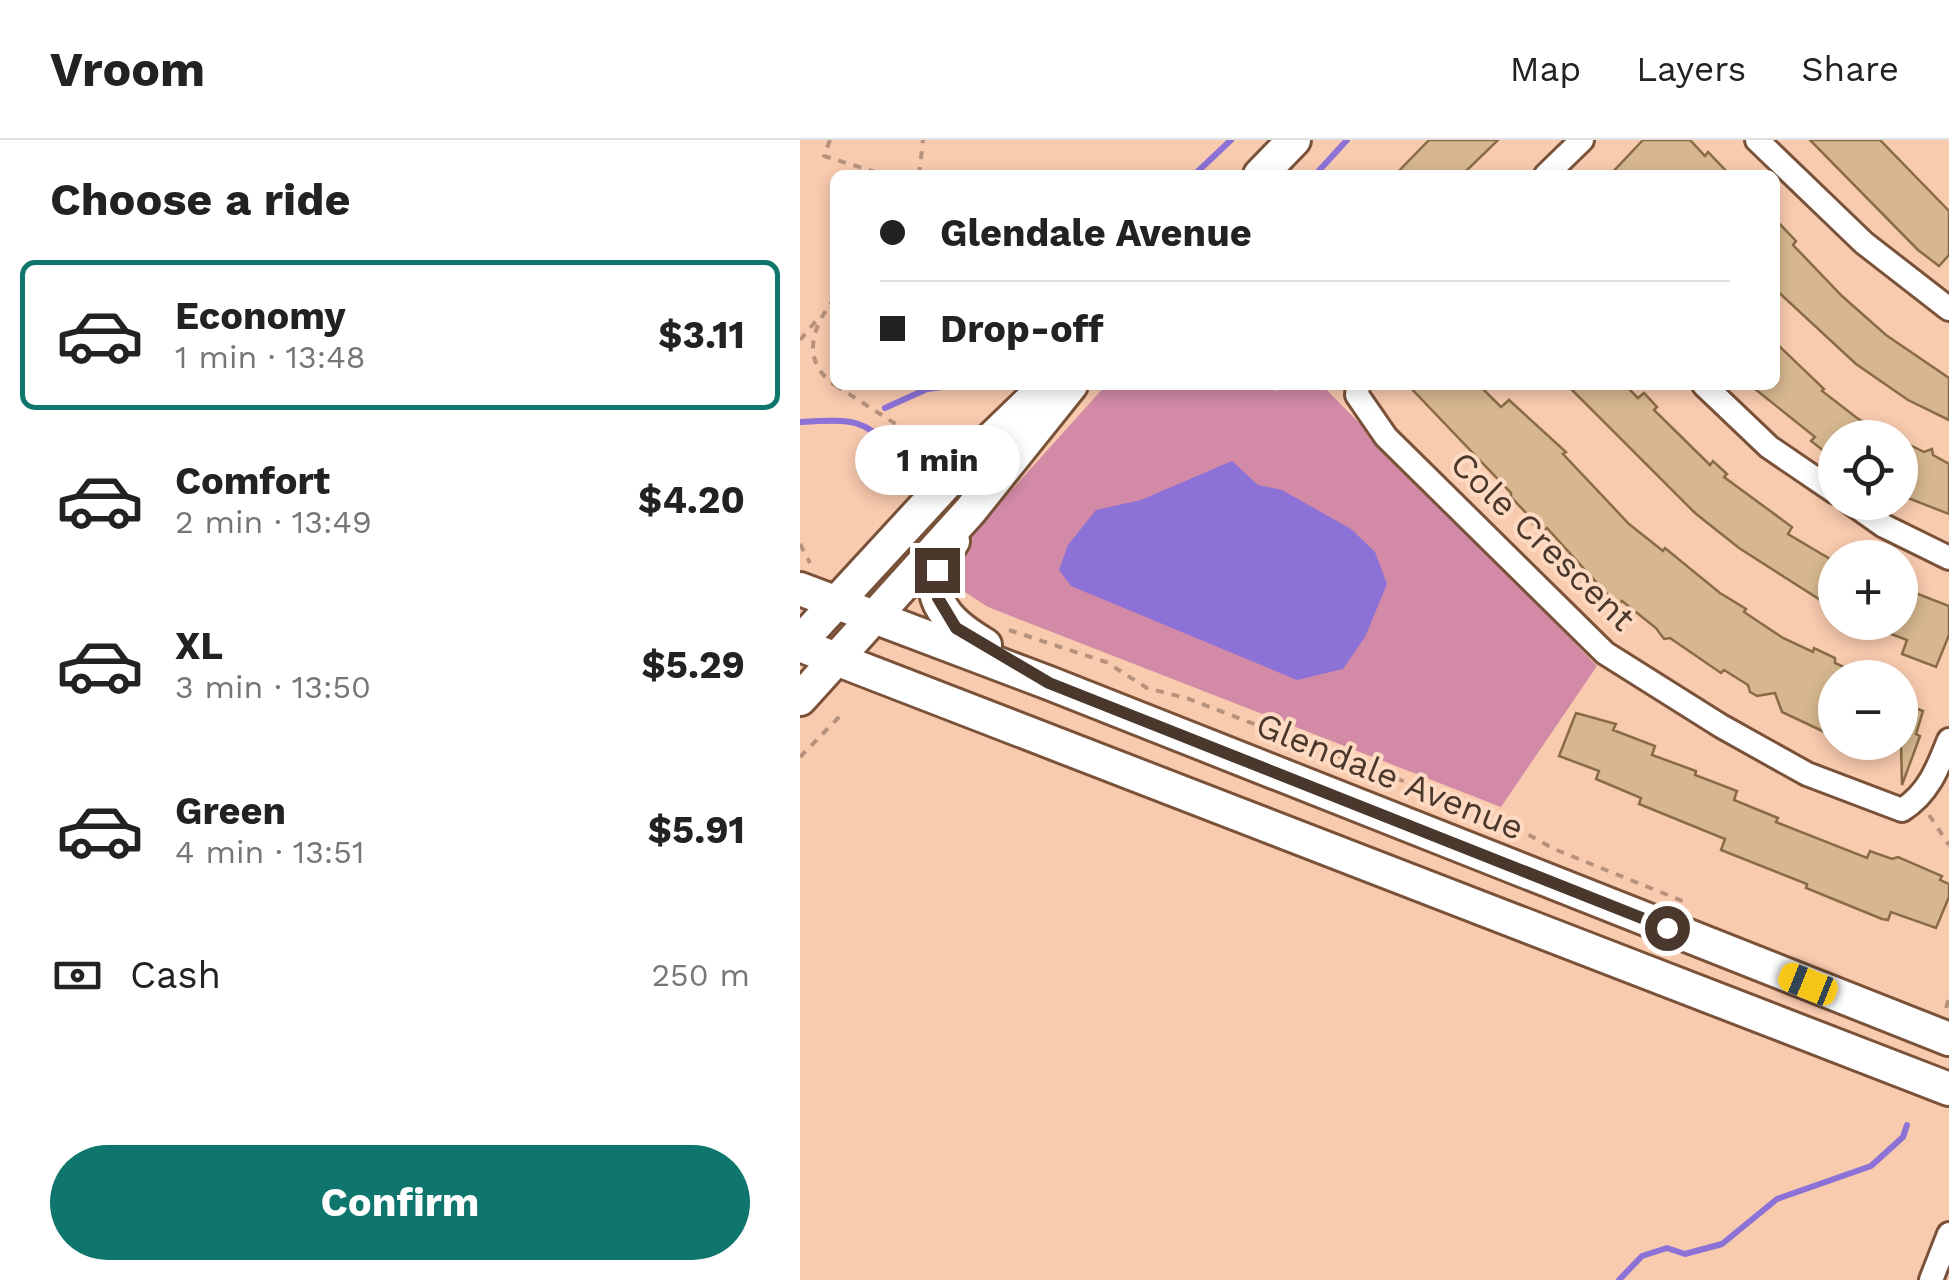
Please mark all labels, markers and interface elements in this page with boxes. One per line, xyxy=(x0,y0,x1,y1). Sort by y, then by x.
text: Vroom xyxy=(50,41,205,98)
text: Map xyxy=(1510,48,1581,90)
text: Layers xyxy=(1636,48,1746,90)
text: Share xyxy=(1801,48,1899,90)
text: Choose a ride xyxy=(50,173,350,226)
text: Glendale Avenue xyxy=(940,211,1252,255)
icon: car xyxy=(55,290,145,380)
text: Economy xyxy=(175,294,346,338)
text: Drop-off xyxy=(940,307,1104,351)
text: $3.11 xyxy=(658,313,745,357)
text: 1 min · 13:48 xyxy=(175,338,366,376)
map controls xyxy=(1818,420,1918,760)
button: locate xyxy=(1818,420,1918,520)
callout: 1 min xyxy=(854,425,1020,495)
text: 1 min xyxy=(896,441,979,479)
street label: Cole Crescent xyxy=(1442,442,1644,640)
icon: car xyxy=(55,455,145,545)
text: Comfort xyxy=(175,459,330,503)
text: $4.20 xyxy=(638,478,745,522)
text: 2 min · 13:49 xyxy=(175,503,372,541)
button: + xyxy=(1818,540,1918,640)
route end xyxy=(915,548,960,593)
icon: car xyxy=(55,620,145,710)
text: XL xyxy=(175,624,223,668)
text: $5.29 xyxy=(641,643,745,687)
button: − xyxy=(1818,660,1918,760)
text: 3 min · 13:50 xyxy=(175,668,371,706)
street label: Glendale Avenue xyxy=(1250,703,1530,849)
icon: car xyxy=(55,785,145,875)
text: Green xyxy=(175,789,286,833)
text: $5.91 xyxy=(648,808,745,852)
text: 4 min · 13:51 xyxy=(175,833,364,871)
route start xyxy=(1645,906,1690,951)
icon: cash xyxy=(50,948,105,1003)
text: Cash xyxy=(130,953,221,997)
text: 250 m xyxy=(651,956,750,994)
car xyxy=(1775,959,1841,1009)
button: Confirm xyxy=(50,1145,750,1260)

